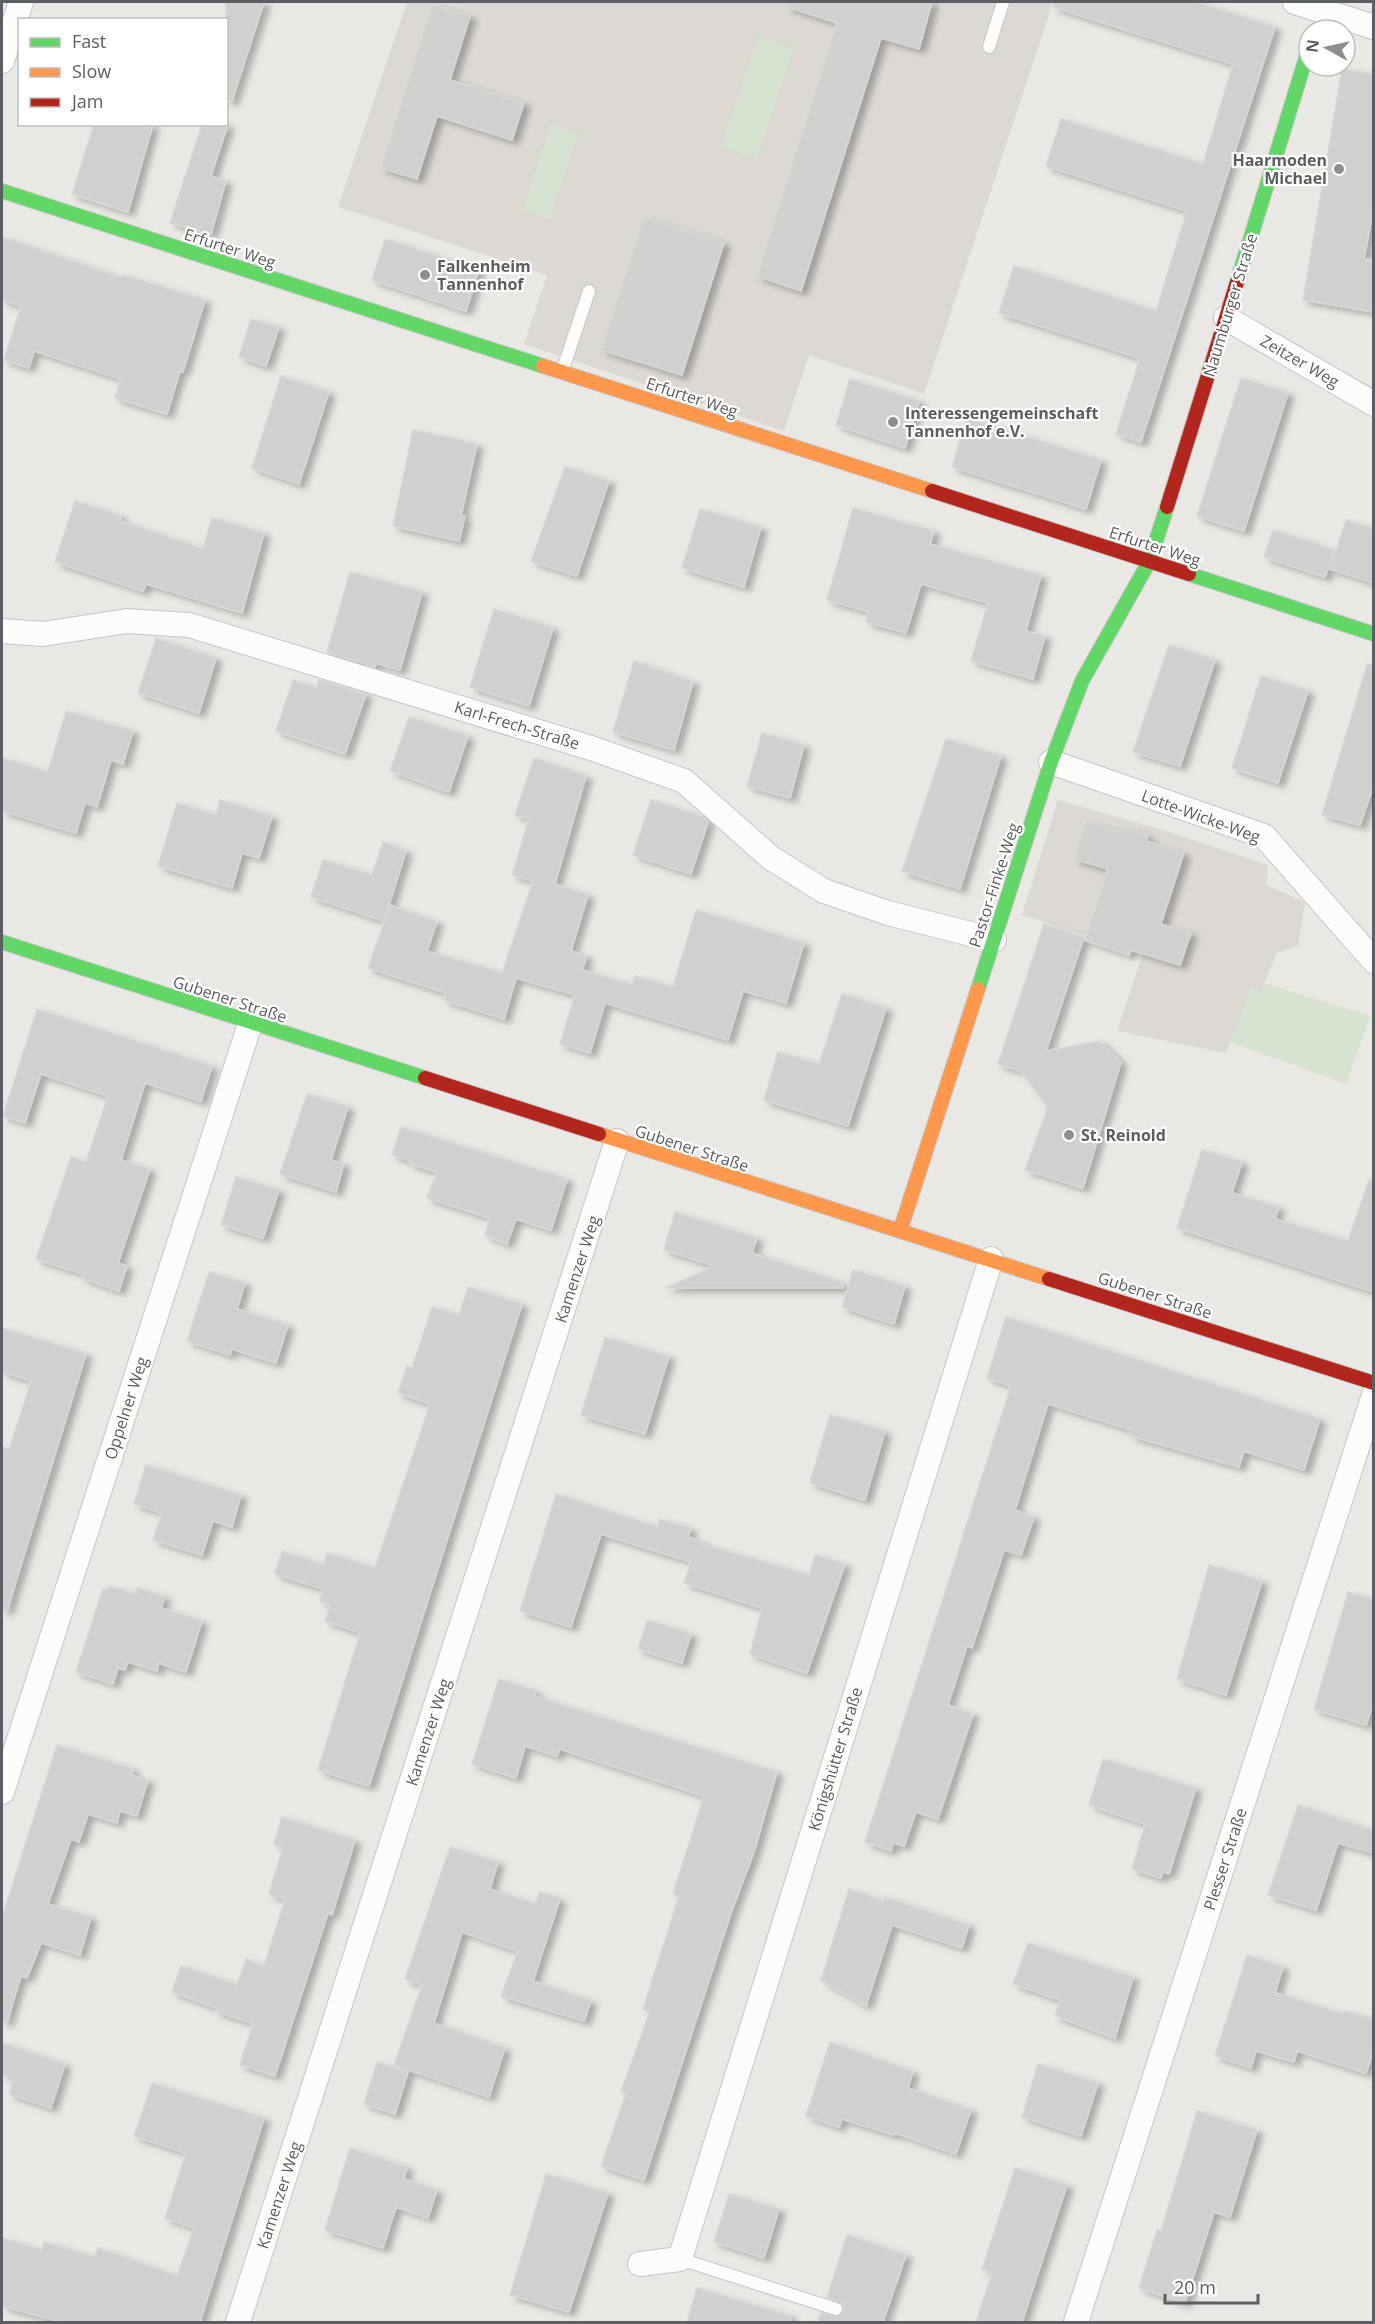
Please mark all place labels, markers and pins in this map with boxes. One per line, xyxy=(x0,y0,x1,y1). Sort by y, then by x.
place label: Haarmoden Michael xyxy=(1232,149,1327,189)
marker: Haarmoden Michael xyxy=(1332,162,1346,176)
place label: Falkenheim Tannenhof xyxy=(437,255,531,295)
marker: Falkenheim Tannenhof xyxy=(418,268,432,282)
place label: Interessengemeinschaft Tannenhof e.V. xyxy=(905,402,1098,442)
marker: Interessengemeinschaft Tannenhof e.V. xyxy=(886,415,900,429)
place label: St. Reinold xyxy=(1081,1124,1166,1146)
marker: St. Reinold xyxy=(1062,1128,1076,1142)

